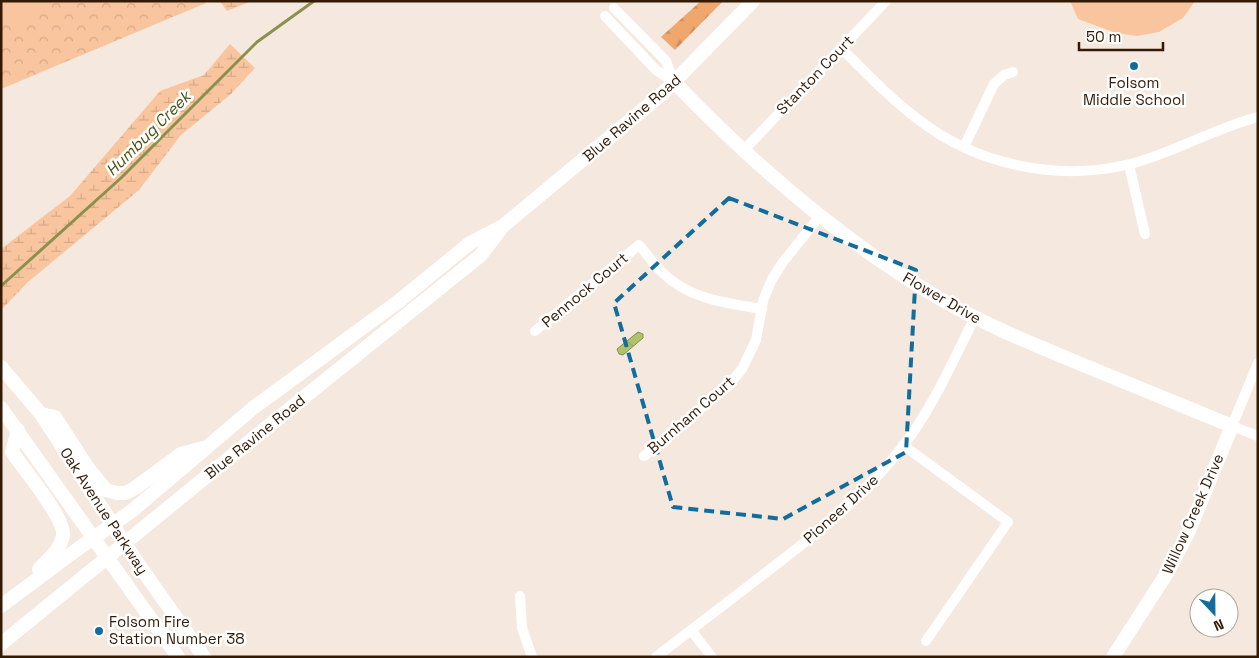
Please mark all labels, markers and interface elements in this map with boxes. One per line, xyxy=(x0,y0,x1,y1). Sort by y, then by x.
scale bar xyxy=(1079,20,1163,52)
text: 50 m xyxy=(1086,27,1121,46)
street label: Stanton Court xyxy=(772,31,857,118)
marker: Folsom Middle School xyxy=(1128,60,1140,72)
street label: Blue Ravine Road xyxy=(579,70,685,165)
place label: Folsom Middle School xyxy=(1083,73,1185,109)
water label: Humbug Creek xyxy=(101,85,197,180)
street label: Pennock Court xyxy=(538,248,632,331)
street label: Flower Drive xyxy=(900,268,985,328)
street label: Burnham Court xyxy=(643,372,738,458)
street label: Blue Ravine Road xyxy=(201,390,309,483)
street label: Oak Avenue Parkway xyxy=(56,444,153,578)
street label: Willow Creek Drive xyxy=(1157,451,1228,577)
street label: Pioneer Drive xyxy=(799,470,882,547)
north arrow xyxy=(1189,588,1239,638)
place label: Folsom Fire Station Number 38 xyxy=(109,612,245,648)
text: N xyxy=(1211,615,1227,635)
marker: Folsom Fire Station Number 38 xyxy=(93,625,105,637)

